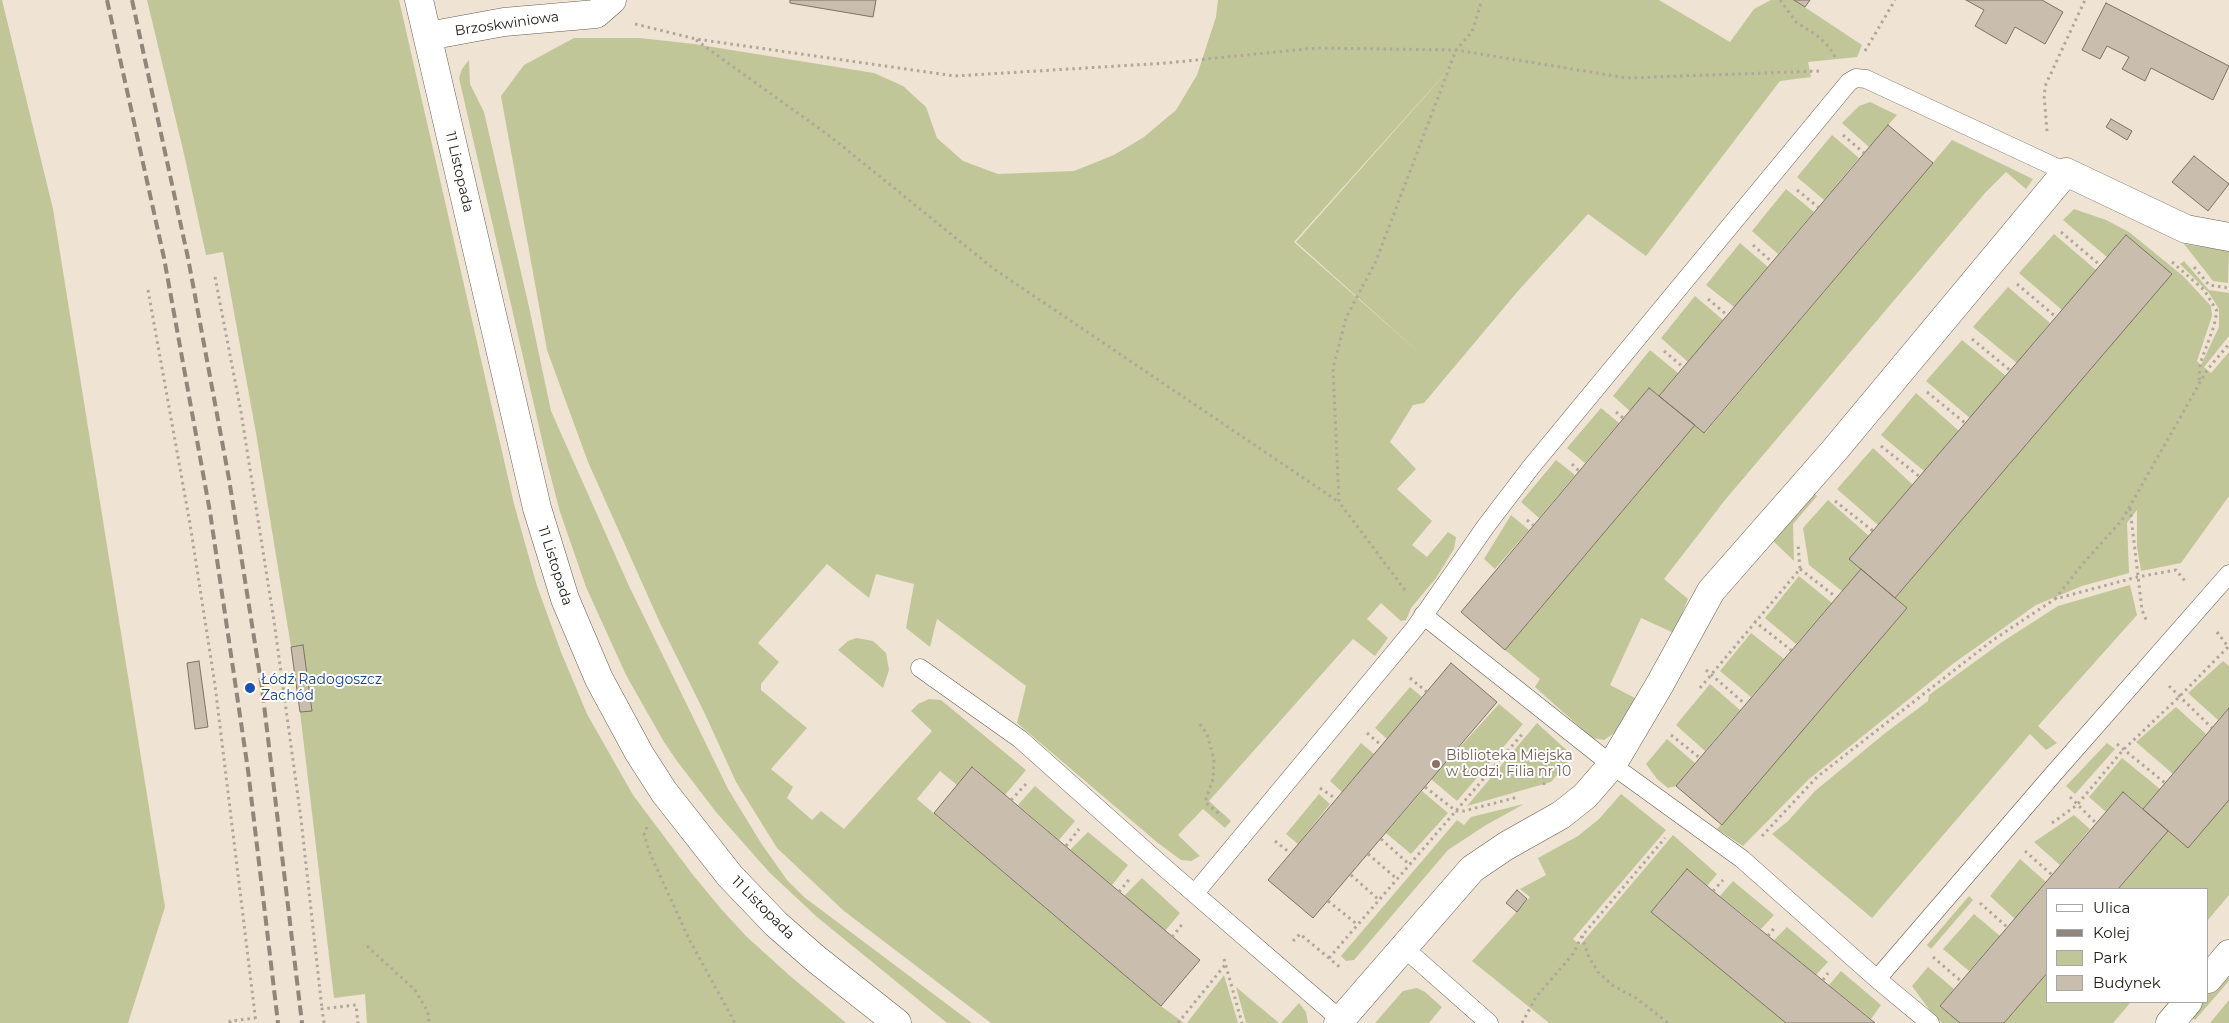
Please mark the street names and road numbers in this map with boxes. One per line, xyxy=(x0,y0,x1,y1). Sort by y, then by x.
street label: Brzoskwiniowa xyxy=(454,8,560,40)
street label: 11 Listopada xyxy=(442,130,476,214)
street label: 11 Listopada xyxy=(534,524,576,608)
street label: 11 Listopada xyxy=(728,873,798,943)

